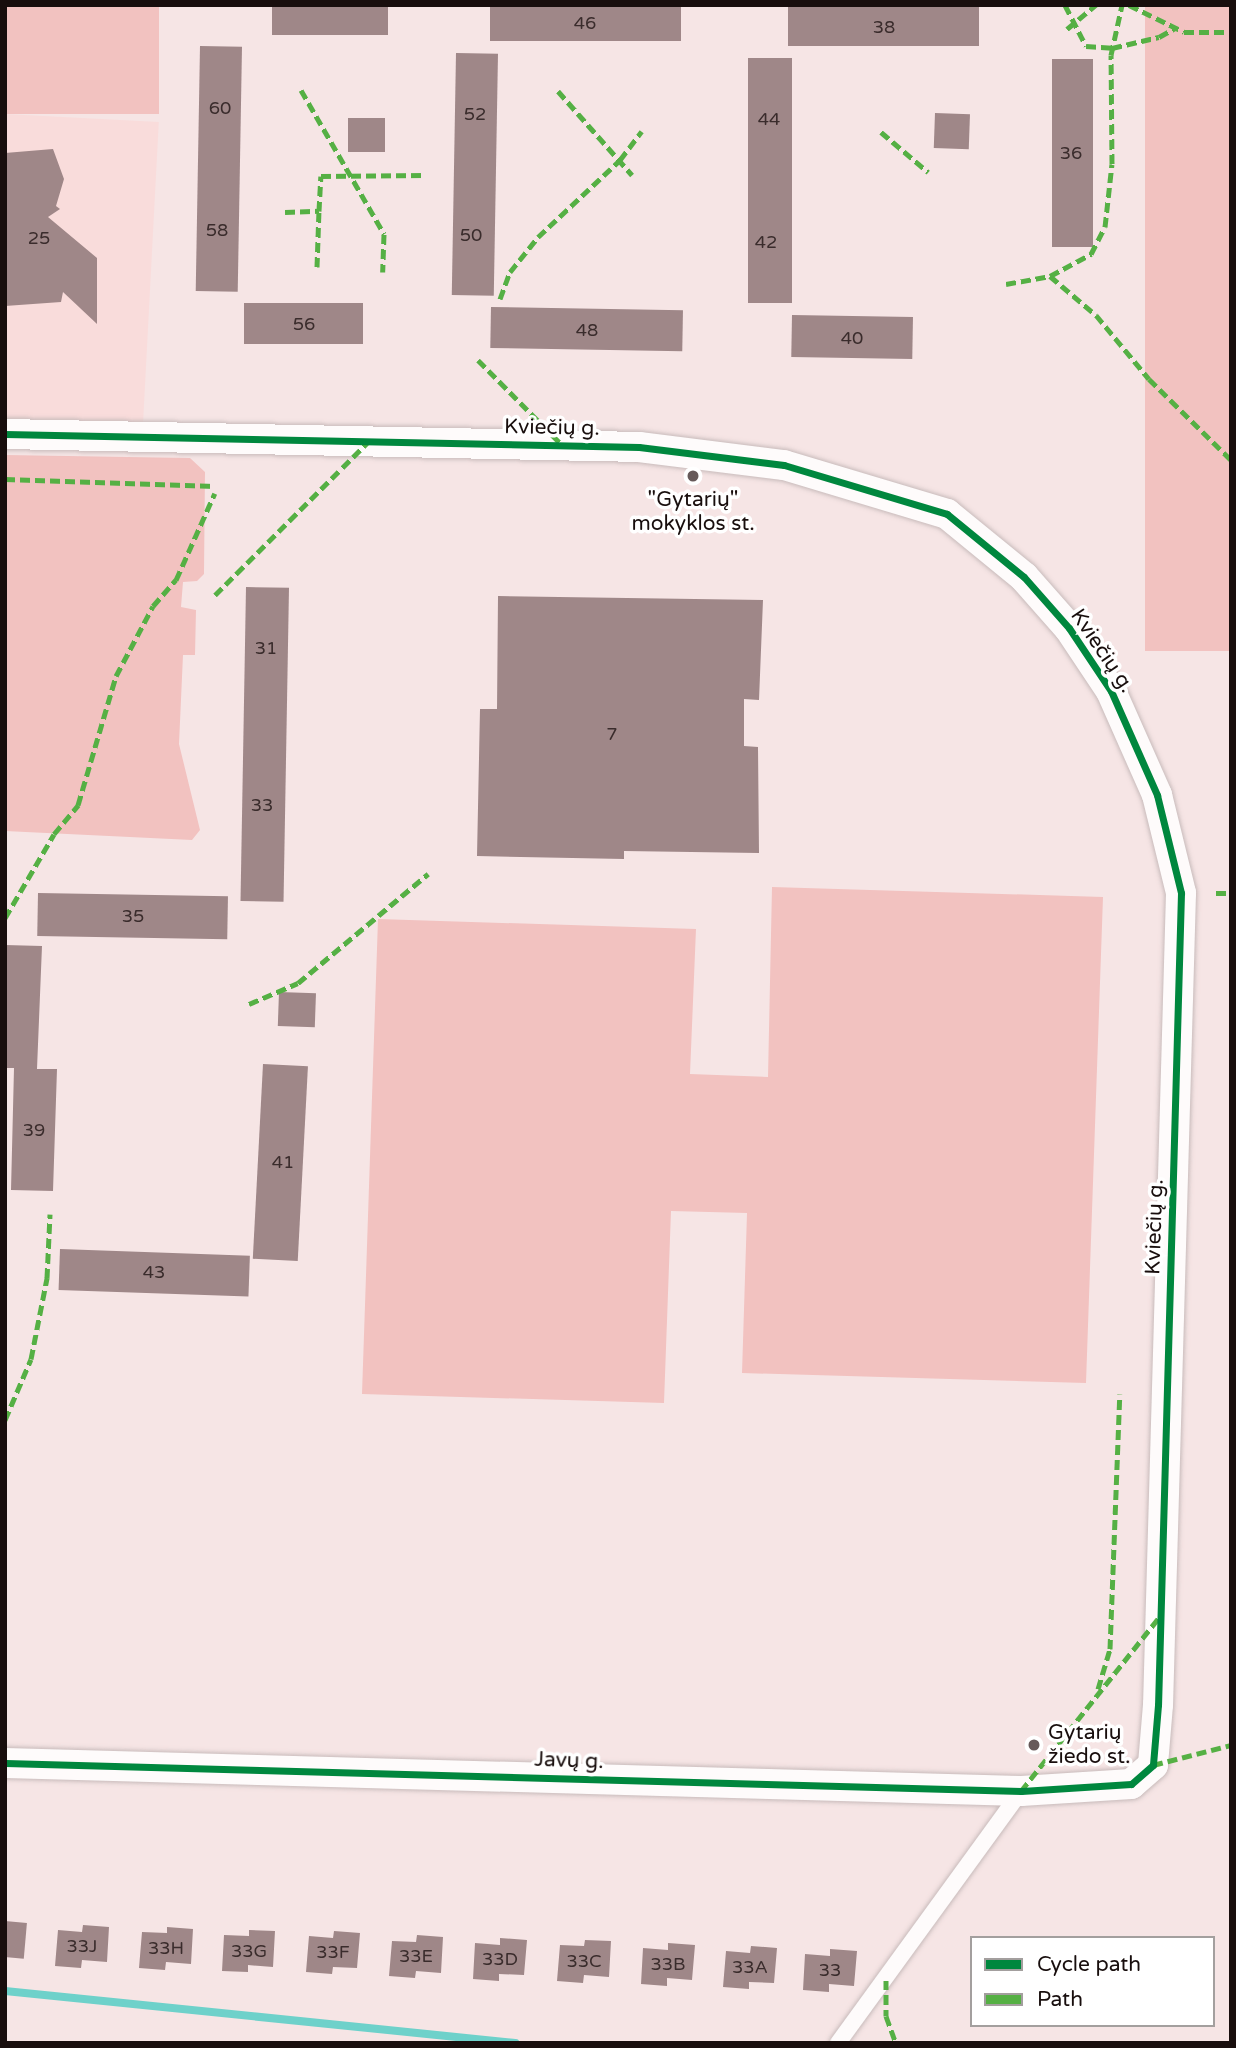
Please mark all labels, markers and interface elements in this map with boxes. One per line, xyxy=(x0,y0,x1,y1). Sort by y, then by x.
house number: 46 xyxy=(574,12,596,34)
house number: 38 xyxy=(873,16,895,38)
house number: 60 xyxy=(209,97,231,119)
house number: 52 xyxy=(464,103,486,125)
house number: 44 xyxy=(758,108,780,130)
house number: 36 xyxy=(1060,142,1082,164)
house number: 58 xyxy=(206,219,228,241)
house number: 50 xyxy=(460,224,482,246)
house number: 25 xyxy=(28,227,50,249)
house number: 42 xyxy=(755,231,777,253)
house number: 56 xyxy=(293,313,315,335)
house number: 48 xyxy=(576,319,598,341)
house number: 40 xyxy=(841,327,863,349)
street label: Kviečių g. xyxy=(504,415,600,441)
marker: "Gytarių" mokyklos st. xyxy=(685,468,701,484)
place label: "Gytarių" mokyklos st. xyxy=(631,487,755,537)
street label: Kviečių g. xyxy=(1065,604,1139,698)
house number: 31 xyxy=(255,637,277,659)
house number: 7 xyxy=(606,723,618,745)
house number: 33 xyxy=(251,794,273,816)
house number: 35 xyxy=(122,905,144,927)
house number: 39 xyxy=(23,1119,45,1141)
house number: 41 xyxy=(272,1151,294,1173)
street label: Kviečių g. xyxy=(1141,1179,1169,1275)
house number: 43 xyxy=(143,1261,165,1283)
place label: Gytarių žiedo st. xyxy=(1048,1720,1131,1770)
marker: Gytarių žiedo st. xyxy=(1026,1737,1042,1753)
street label: Javų g. xyxy=(534,1747,604,1775)
house number: 33J xyxy=(67,1935,97,1957)
legend xyxy=(970,1936,1215,2027)
house number: 33H xyxy=(148,1937,184,1959)
house number: 33G xyxy=(231,1940,267,1962)
house number: 33F xyxy=(316,1941,350,1963)
house number: 33E xyxy=(399,1945,433,1967)
house number: 33D xyxy=(482,1948,518,1970)
house number: 33C xyxy=(566,1950,602,1972)
text: Cycle path xyxy=(1037,1952,1141,1977)
house number: 33B xyxy=(650,1953,686,1975)
house number: 33A xyxy=(732,1956,768,1978)
house number: 33 xyxy=(819,1959,841,1981)
text: Path xyxy=(1037,1987,1083,2012)

